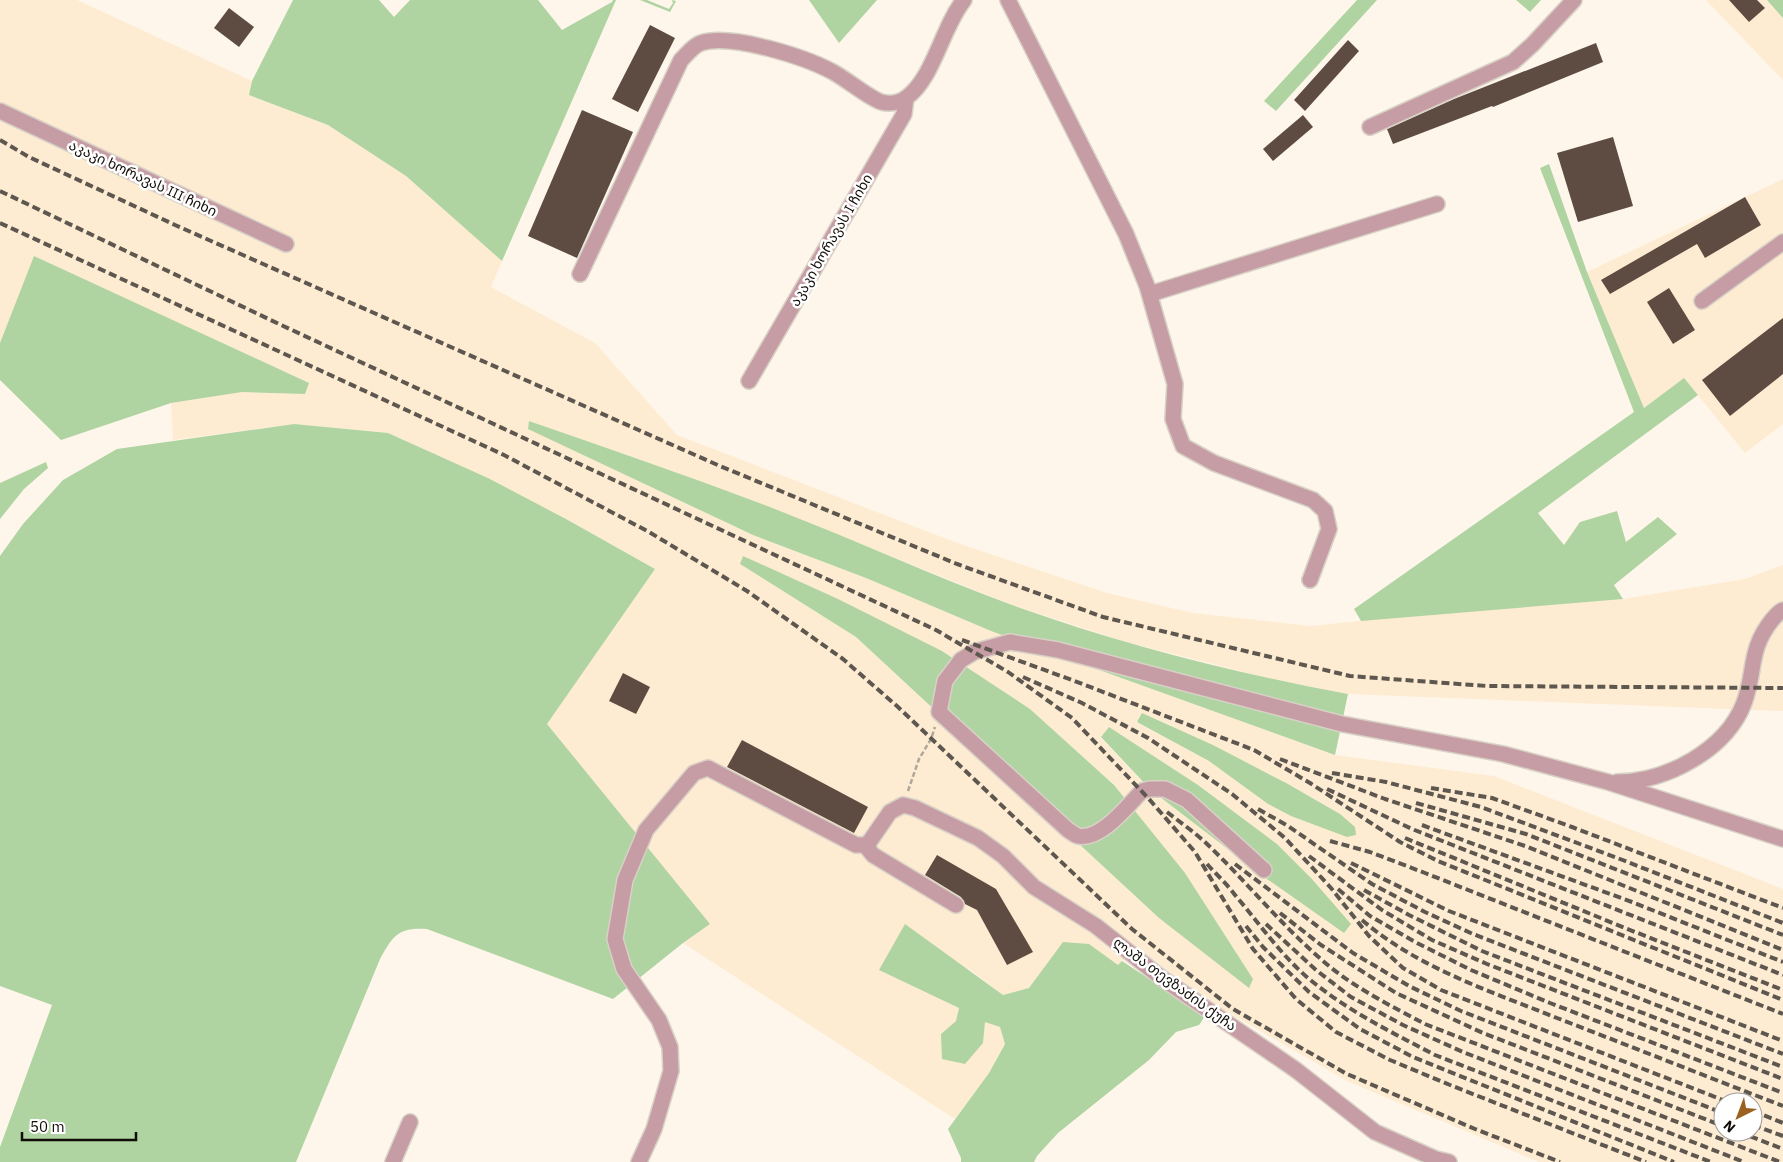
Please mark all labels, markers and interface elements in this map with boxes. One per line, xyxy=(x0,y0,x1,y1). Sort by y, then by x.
street label: აკაკი ხორავას III ჩიხი xyxy=(66,136,220,220)
street label: აკაკი ხორავას I ჩიხი xyxy=(786,171,876,309)
street label: ლაშა თევზაძის ქუჩა xyxy=(1110,933,1240,1035)
north arrow xyxy=(1713,1092,1763,1142)
scale bar xyxy=(22,1110,136,1142)
text: 50 m xyxy=(30,1117,65,1136)
text: N xyxy=(1720,1117,1739,1137)

